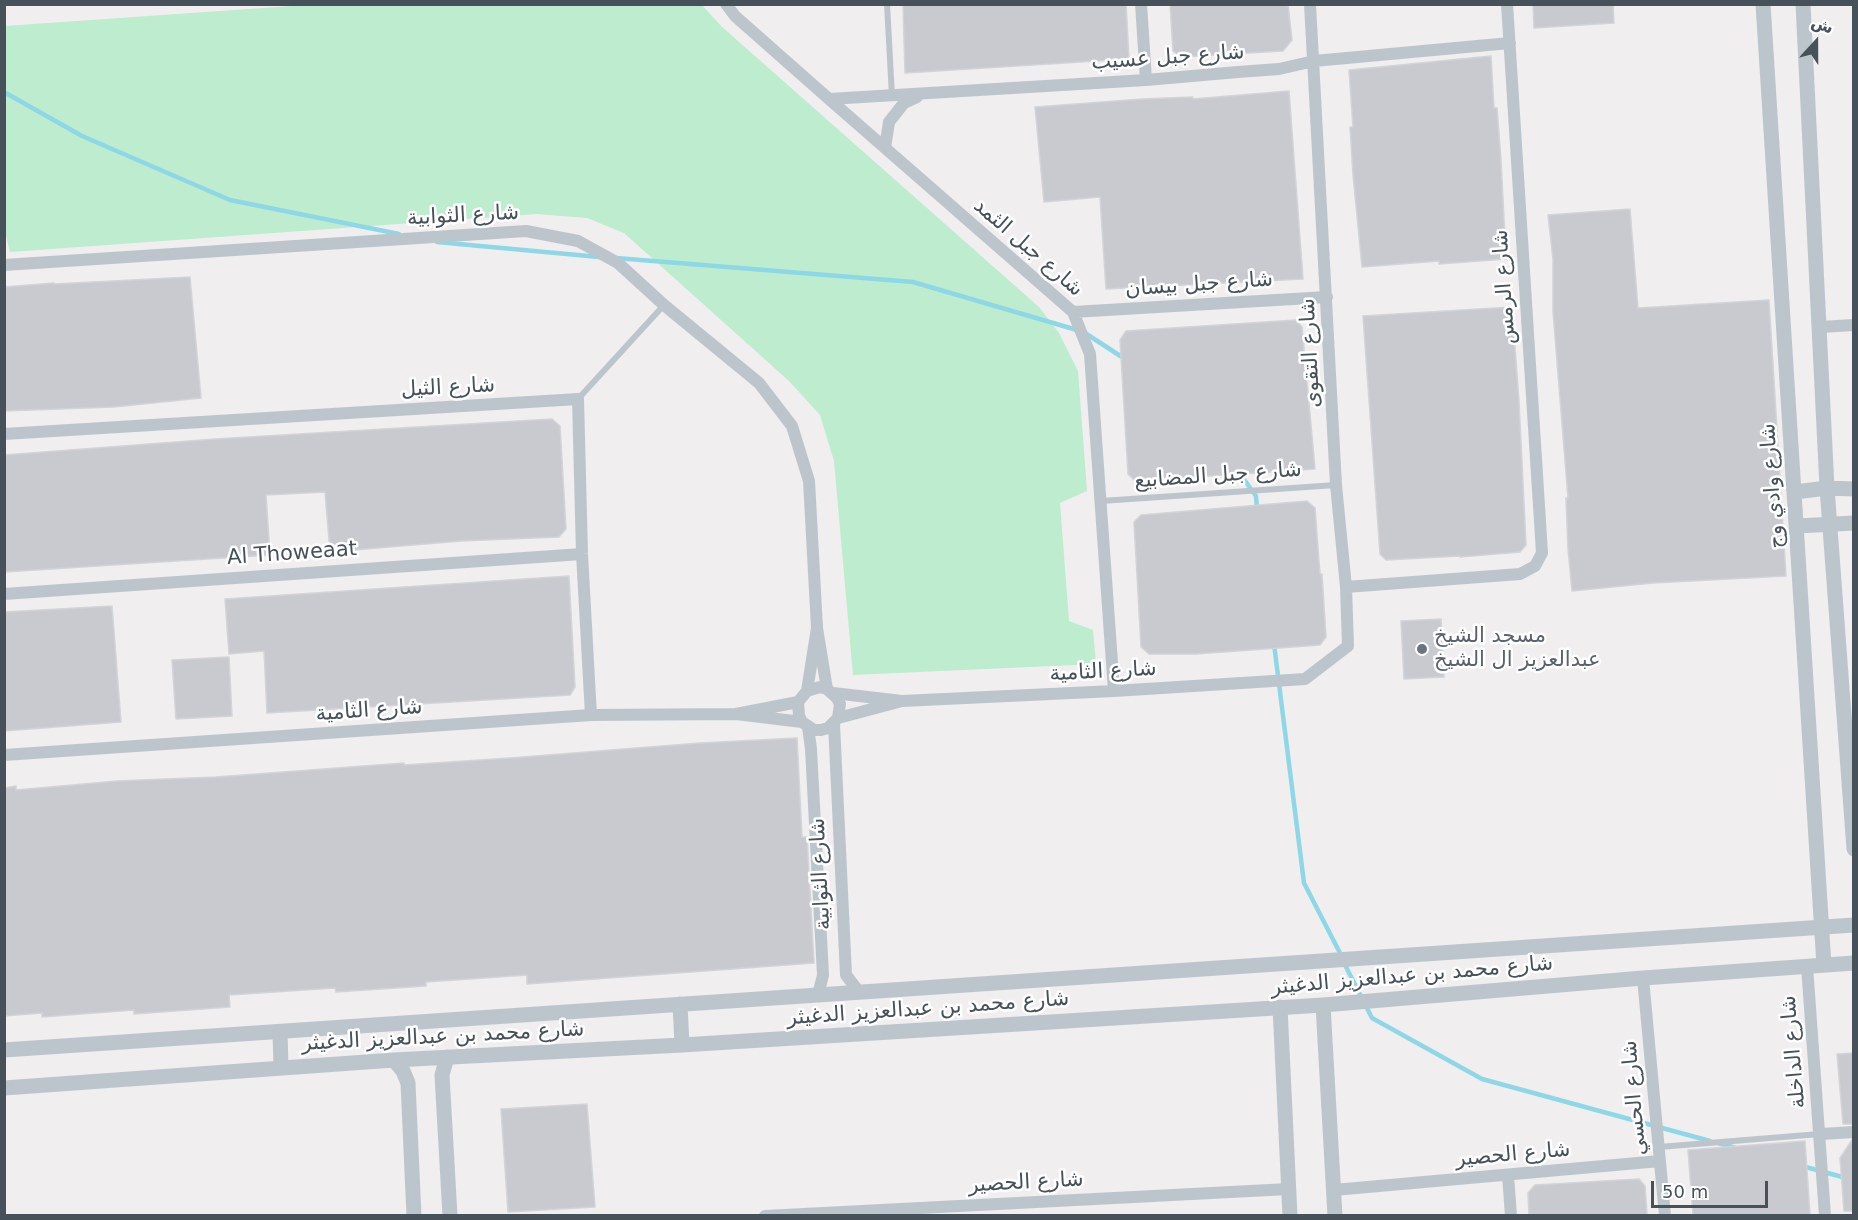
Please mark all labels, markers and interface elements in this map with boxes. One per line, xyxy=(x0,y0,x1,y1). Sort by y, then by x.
north arrow xyxy=(1786,12,1846,72)
text: ش xyxy=(1809,12,1836,38)
street label: شارع جبل عسيب xyxy=(1091,40,1245,76)
street label: شارع جبل الثمد xyxy=(968,194,1088,302)
street label: شارع الثوابية xyxy=(406,200,520,232)
street label: شارع الرمس xyxy=(1488,229,1522,345)
street label: شارع جبل بيسان xyxy=(1124,267,1274,303)
street label: شارع التقوى xyxy=(1296,298,1326,408)
street label: شارع الثيل xyxy=(400,373,496,403)
street label: شارع وادي وج xyxy=(1756,423,1790,549)
street label: شارع جبل المضابيع xyxy=(1134,458,1302,494)
street label: Al Thoweaat xyxy=(226,537,358,571)
place label: مسجد الشيخ عبدالعزيز ال الشيخ xyxy=(1434,624,1601,674)
marker: مسجد الشيخ عبدالعزيز ال الشيخ xyxy=(1415,642,1429,656)
street label: شارع الثامية xyxy=(1049,657,1157,687)
street label: شارع الثامية xyxy=(315,695,423,727)
street label: شارع الثوابية xyxy=(805,817,837,931)
street label: شارع محمد بن عبدالعزيز الدغيثر xyxy=(1270,951,1554,1001)
street label: شارع محمد بن عبدالعزيز الدغيثر xyxy=(786,987,1070,1031)
street label: شارع الداخلة xyxy=(1776,994,1812,1110)
street label: شارع محمد بن عبدالعزيز الدغيثر xyxy=(301,1017,585,1057)
street label: شارع الحسي xyxy=(1617,1039,1653,1157)
street label: شارع الحصير xyxy=(1454,1137,1572,1173)
street label: شارع الحصير xyxy=(968,1167,1084,1199)
scale bar xyxy=(1654,1169,1771,1207)
text: 50 m xyxy=(1662,1181,1708,1202)

